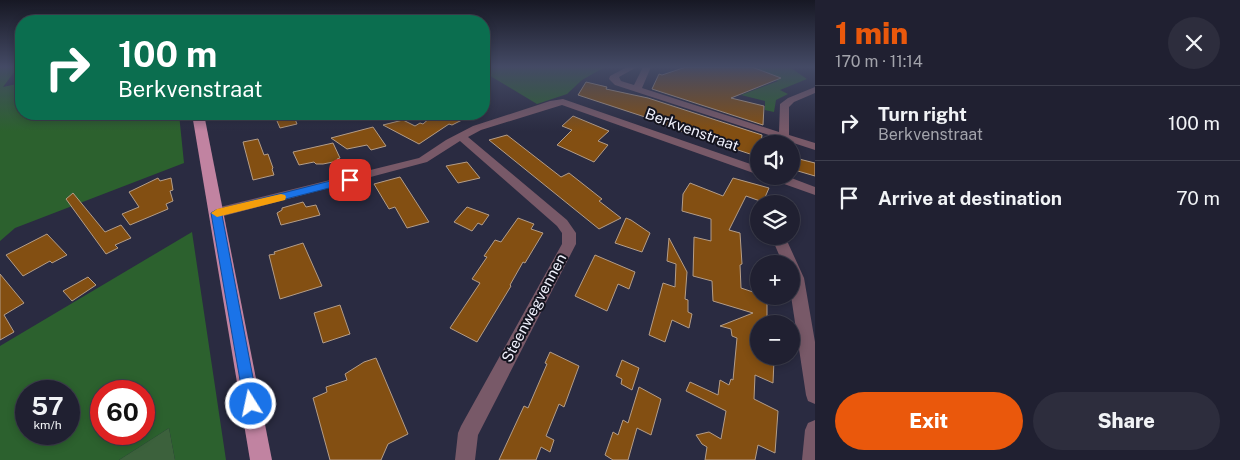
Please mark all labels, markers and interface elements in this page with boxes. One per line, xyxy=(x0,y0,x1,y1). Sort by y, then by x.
text: 1 min xyxy=(835,15,908,51)
button: close xyxy=(1168,17,1220,69)
text: 100 m xyxy=(118,34,217,75)
icon: right xyxy=(35,35,100,100)
text: 170 m · 11:14 xyxy=(835,52,923,71)
text: Berkvenstraat xyxy=(118,76,262,102)
text: Turn right xyxy=(878,103,967,125)
street label: Berkvenstraat xyxy=(643,105,742,154)
icon: right xyxy=(835,109,863,137)
text: 100 m xyxy=(1168,112,1220,134)
text: Berkvenstraat xyxy=(878,125,983,144)
map controls xyxy=(750,135,800,365)
button: sound xyxy=(750,135,800,185)
pin xyxy=(329,159,371,201)
icon: arrive xyxy=(336,166,364,194)
icon: arrive xyxy=(835,184,863,212)
text: Arrive at destination xyxy=(878,187,1062,209)
text: 70 m xyxy=(1176,187,1220,209)
button: layers xyxy=(750,195,800,245)
street label: Steenwegvennen xyxy=(498,251,569,365)
button: + xyxy=(750,255,800,305)
button: − xyxy=(750,315,800,365)
position arrow xyxy=(224,377,276,429)
speed limit sign: 60 xyxy=(90,380,155,445)
text: 57 xyxy=(31,391,64,421)
button: Exit xyxy=(835,392,1023,450)
button: Share xyxy=(1033,392,1220,450)
text: km/h xyxy=(33,418,62,432)

